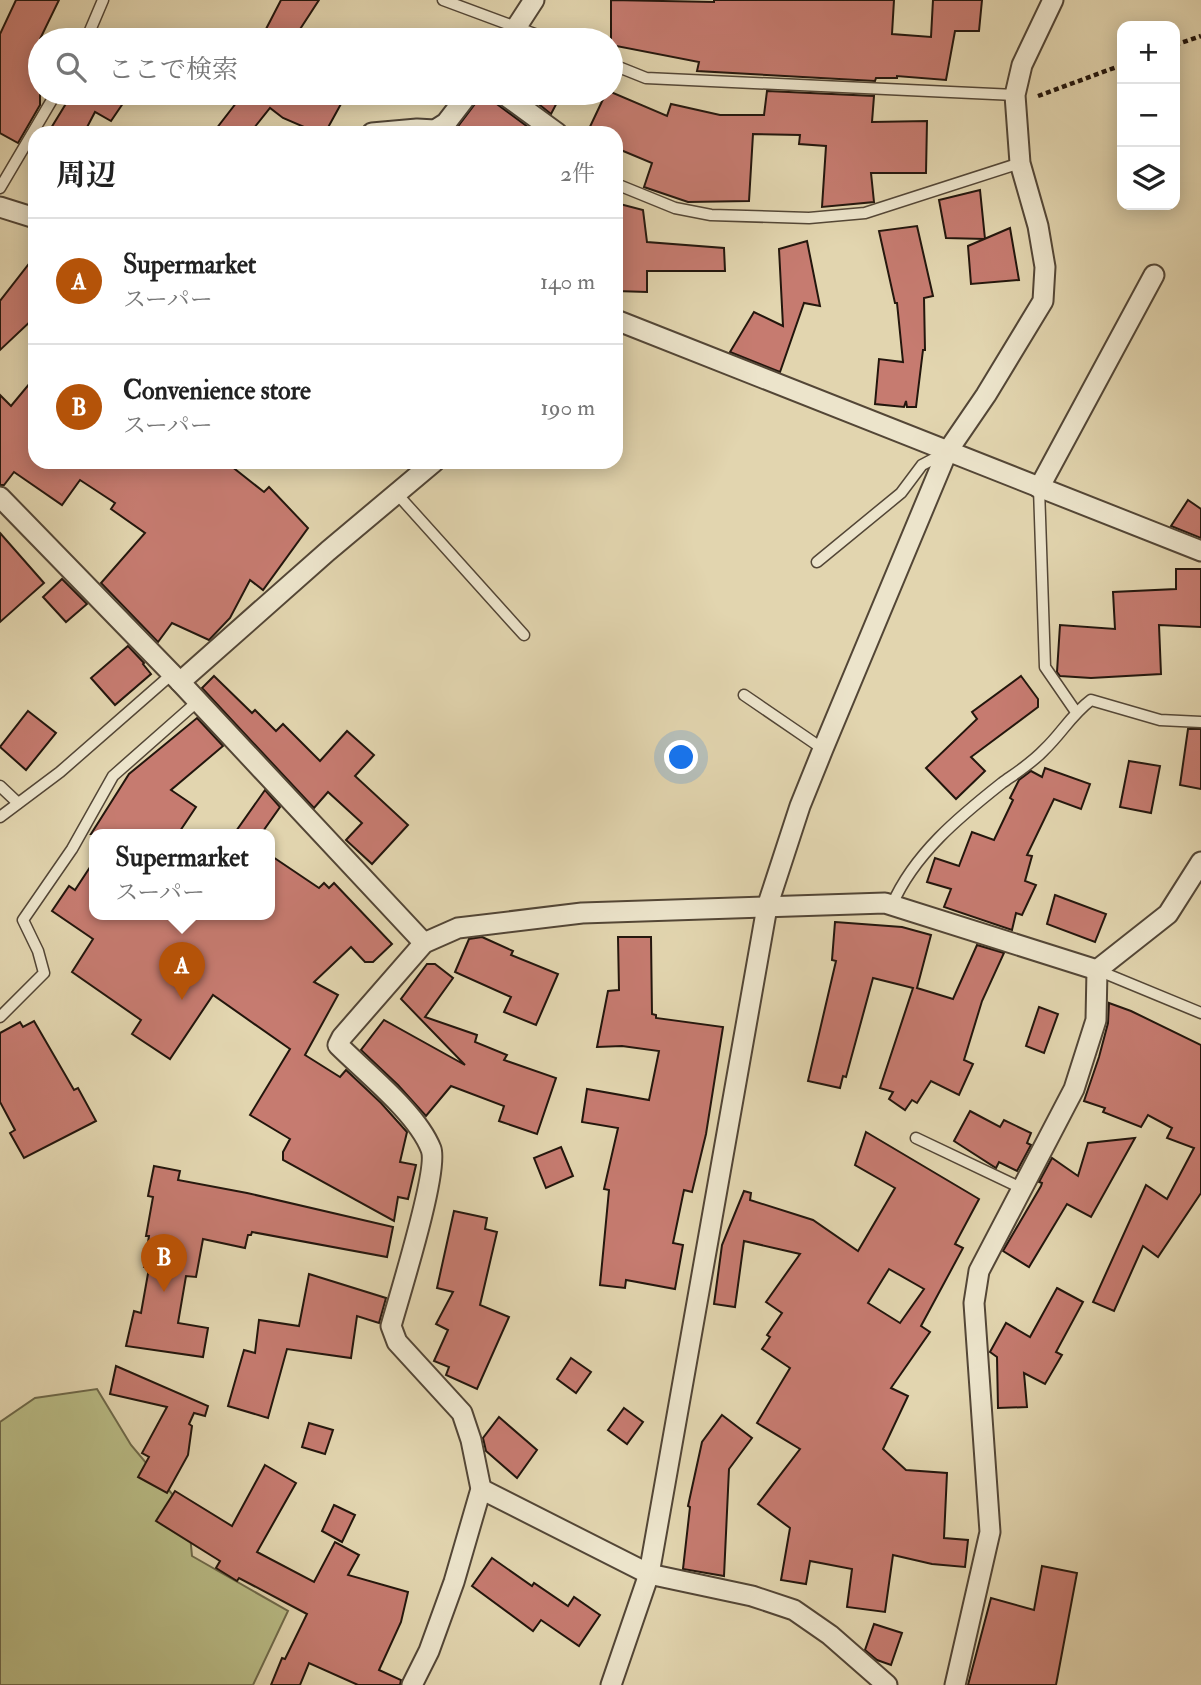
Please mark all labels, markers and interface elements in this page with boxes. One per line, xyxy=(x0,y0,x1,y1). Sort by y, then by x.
map controls xyxy=(1117,21,1180,210)
button: + xyxy=(1117,21,1180,84)
search box xyxy=(28,28,623,105)
icon: search xyxy=(52,48,90,86)
text: ここで検索 xyxy=(108,54,238,86)
button: − xyxy=(1117,84,1180,147)
button: layers xyxy=(1117,147,1180,210)
text: 周辺 xyxy=(56,157,116,194)
text: 2件 xyxy=(560,159,595,188)
text: Supermarket xyxy=(123,249,256,281)
text: A xyxy=(72,267,86,296)
text: 140 m xyxy=(540,267,595,296)
text: スーパー xyxy=(123,285,213,314)
text: Convenience store xyxy=(123,375,311,407)
text: B xyxy=(71,393,87,422)
text: 190 m xyxy=(541,393,595,422)
text: スーパー xyxy=(123,411,213,440)
your location xyxy=(664,740,698,774)
popup xyxy=(89,829,275,920)
text: Supermarket xyxy=(115,842,249,874)
text: スーパー xyxy=(115,878,205,907)
pin: A xyxy=(159,942,205,1000)
pin: B xyxy=(141,1234,187,1292)

